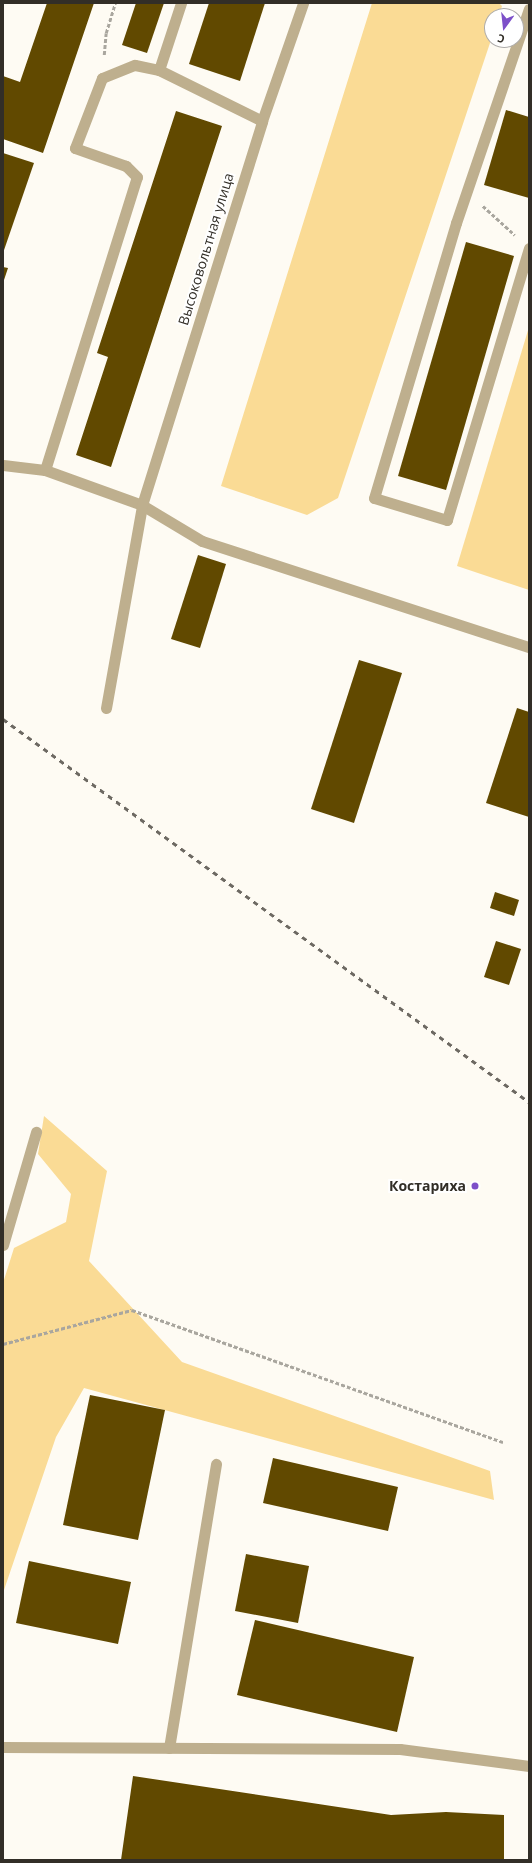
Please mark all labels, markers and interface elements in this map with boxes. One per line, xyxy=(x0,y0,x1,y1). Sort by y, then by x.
north arrow xyxy=(484,8,524,48)
text: С xyxy=(496,31,506,47)
street label: Высоковольтная улица xyxy=(175,171,237,327)
place label: Костариха xyxy=(389,1178,466,1194)
marker: Костариха xyxy=(469,1180,481,1192)

